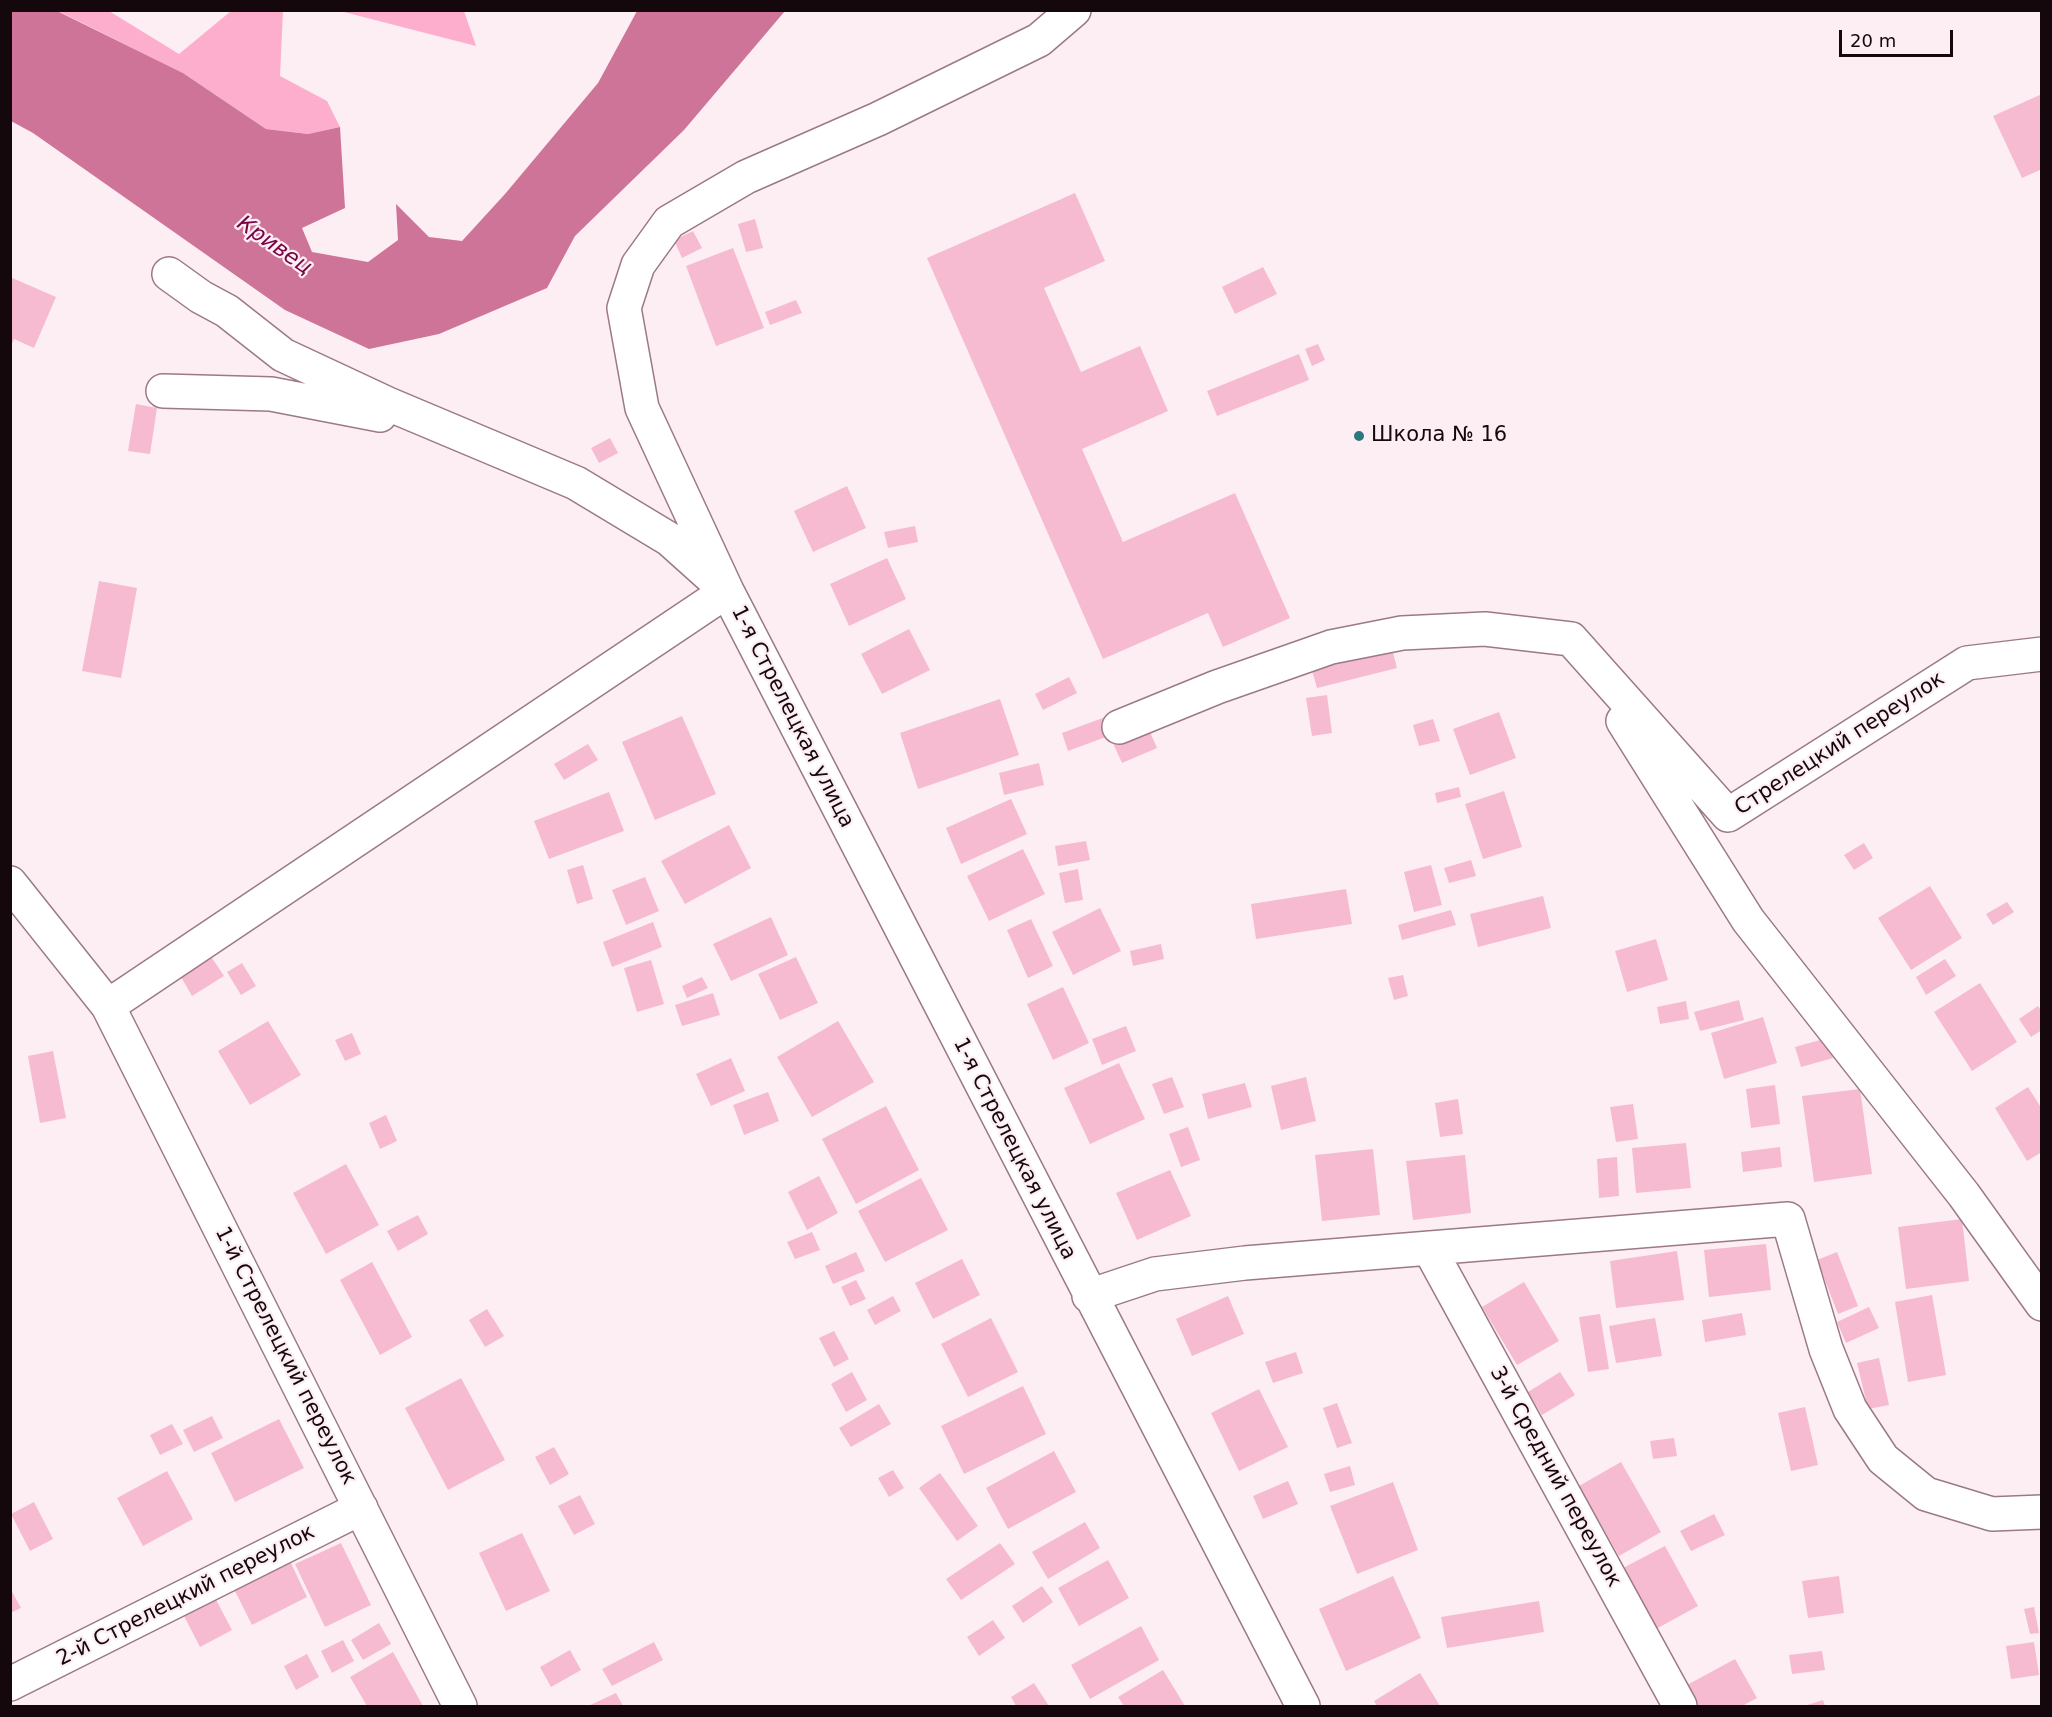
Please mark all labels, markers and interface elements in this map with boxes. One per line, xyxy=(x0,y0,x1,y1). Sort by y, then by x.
scale bar xyxy=(1842,18,1956,56)
text: 20 m xyxy=(1850,30,1896,51)
water label: Кривец xyxy=(231,211,317,281)
place label: Школа № 16 xyxy=(1371,423,1507,449)
marker: Школа № 16 xyxy=(1352,429,1366,443)
street label: 1-я Стрелецкая улица xyxy=(725,602,859,832)
street label: Стрелецкий переулок xyxy=(1731,667,1949,821)
street label: 1-я Стрелецкая улица xyxy=(947,1034,1081,1264)
street label: 1-й Стрелецкий переулок xyxy=(209,1223,361,1489)
street label: 3-й Средний переулок xyxy=(1484,1362,1626,1592)
street label: 2-й Стрелецкий переулок xyxy=(53,1520,319,1672)

